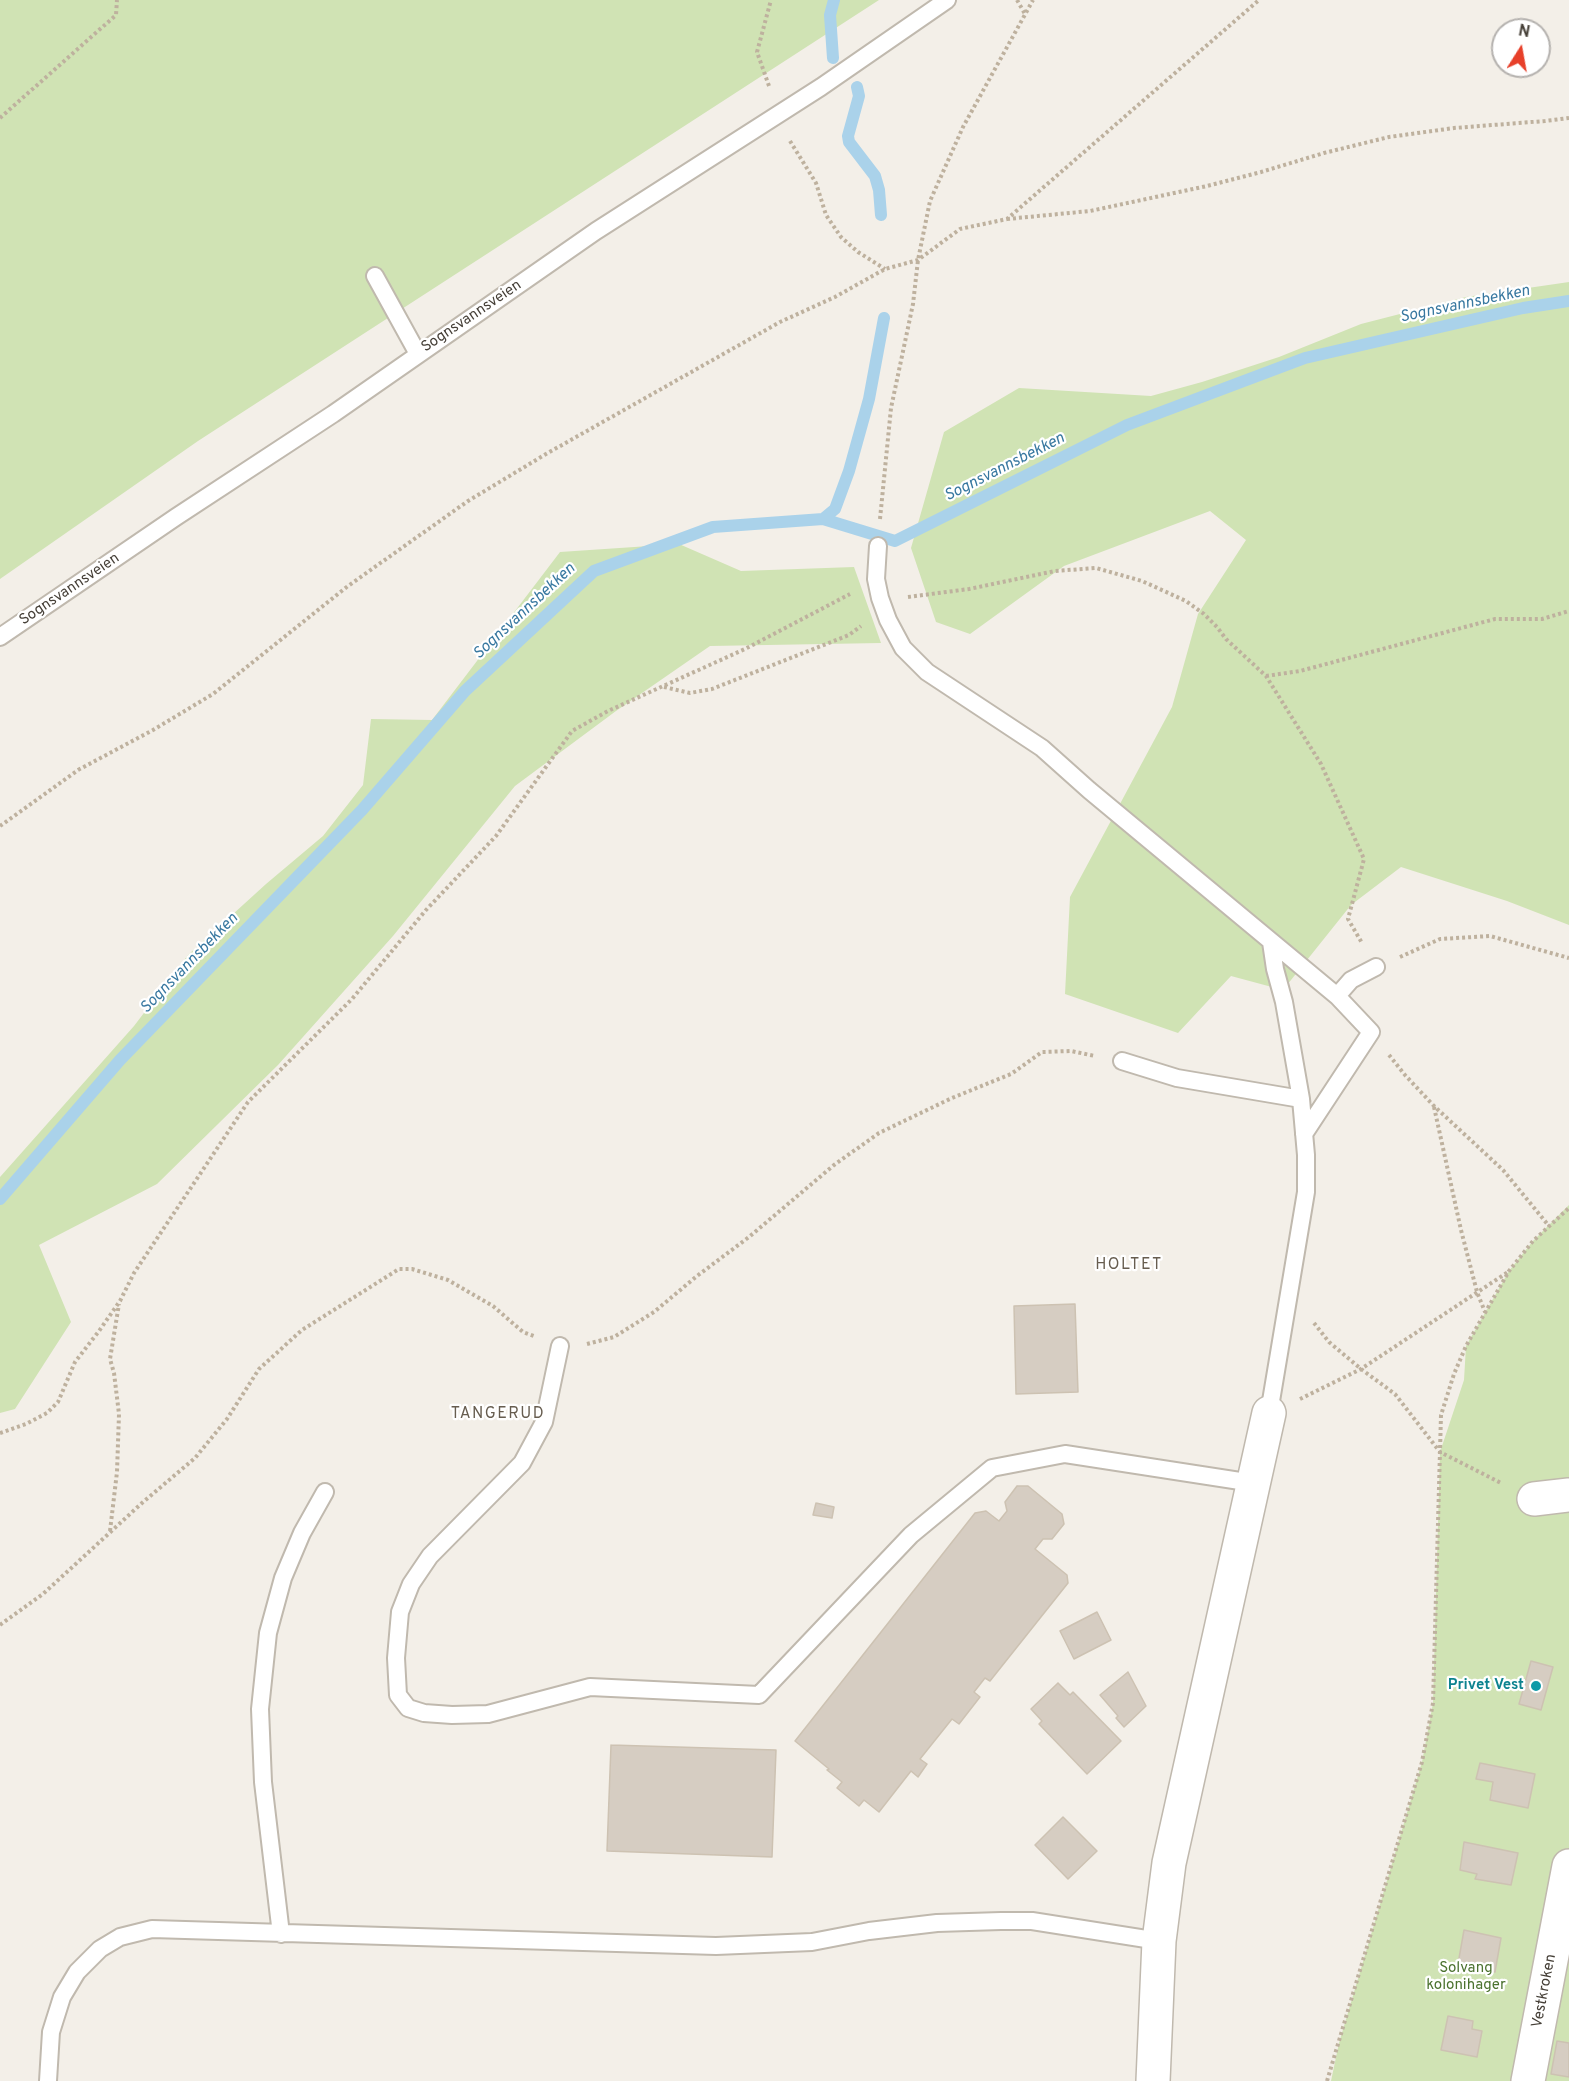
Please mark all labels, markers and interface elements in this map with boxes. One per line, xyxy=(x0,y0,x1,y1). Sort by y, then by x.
north arrow xyxy=(1491,18,1551,78)
text: N xyxy=(1517,21,1532,43)
street label: Sognsvannsveien xyxy=(419,277,525,357)
water label: Sognsvannsbekken xyxy=(1398,282,1532,328)
water label: Sognsvannsbekken xyxy=(942,429,1068,507)
street label: Sognsvannsveien xyxy=(17,550,123,630)
water label: Sognsvannsbekken xyxy=(470,560,580,664)
water label: Sognsvannsbekken xyxy=(137,910,243,1018)
district label: HOLTET xyxy=(1095,1256,1163,1276)
district label: TANGERUD xyxy=(451,1405,545,1425)
place label: Privet Vest xyxy=(1448,1677,1524,1695)
marker: Privet Vest xyxy=(1529,1679,1543,1693)
street label: Vestkroken xyxy=(1529,1953,1561,2029)
park label: Solvang kolonihager xyxy=(1426,1960,1506,1995)

